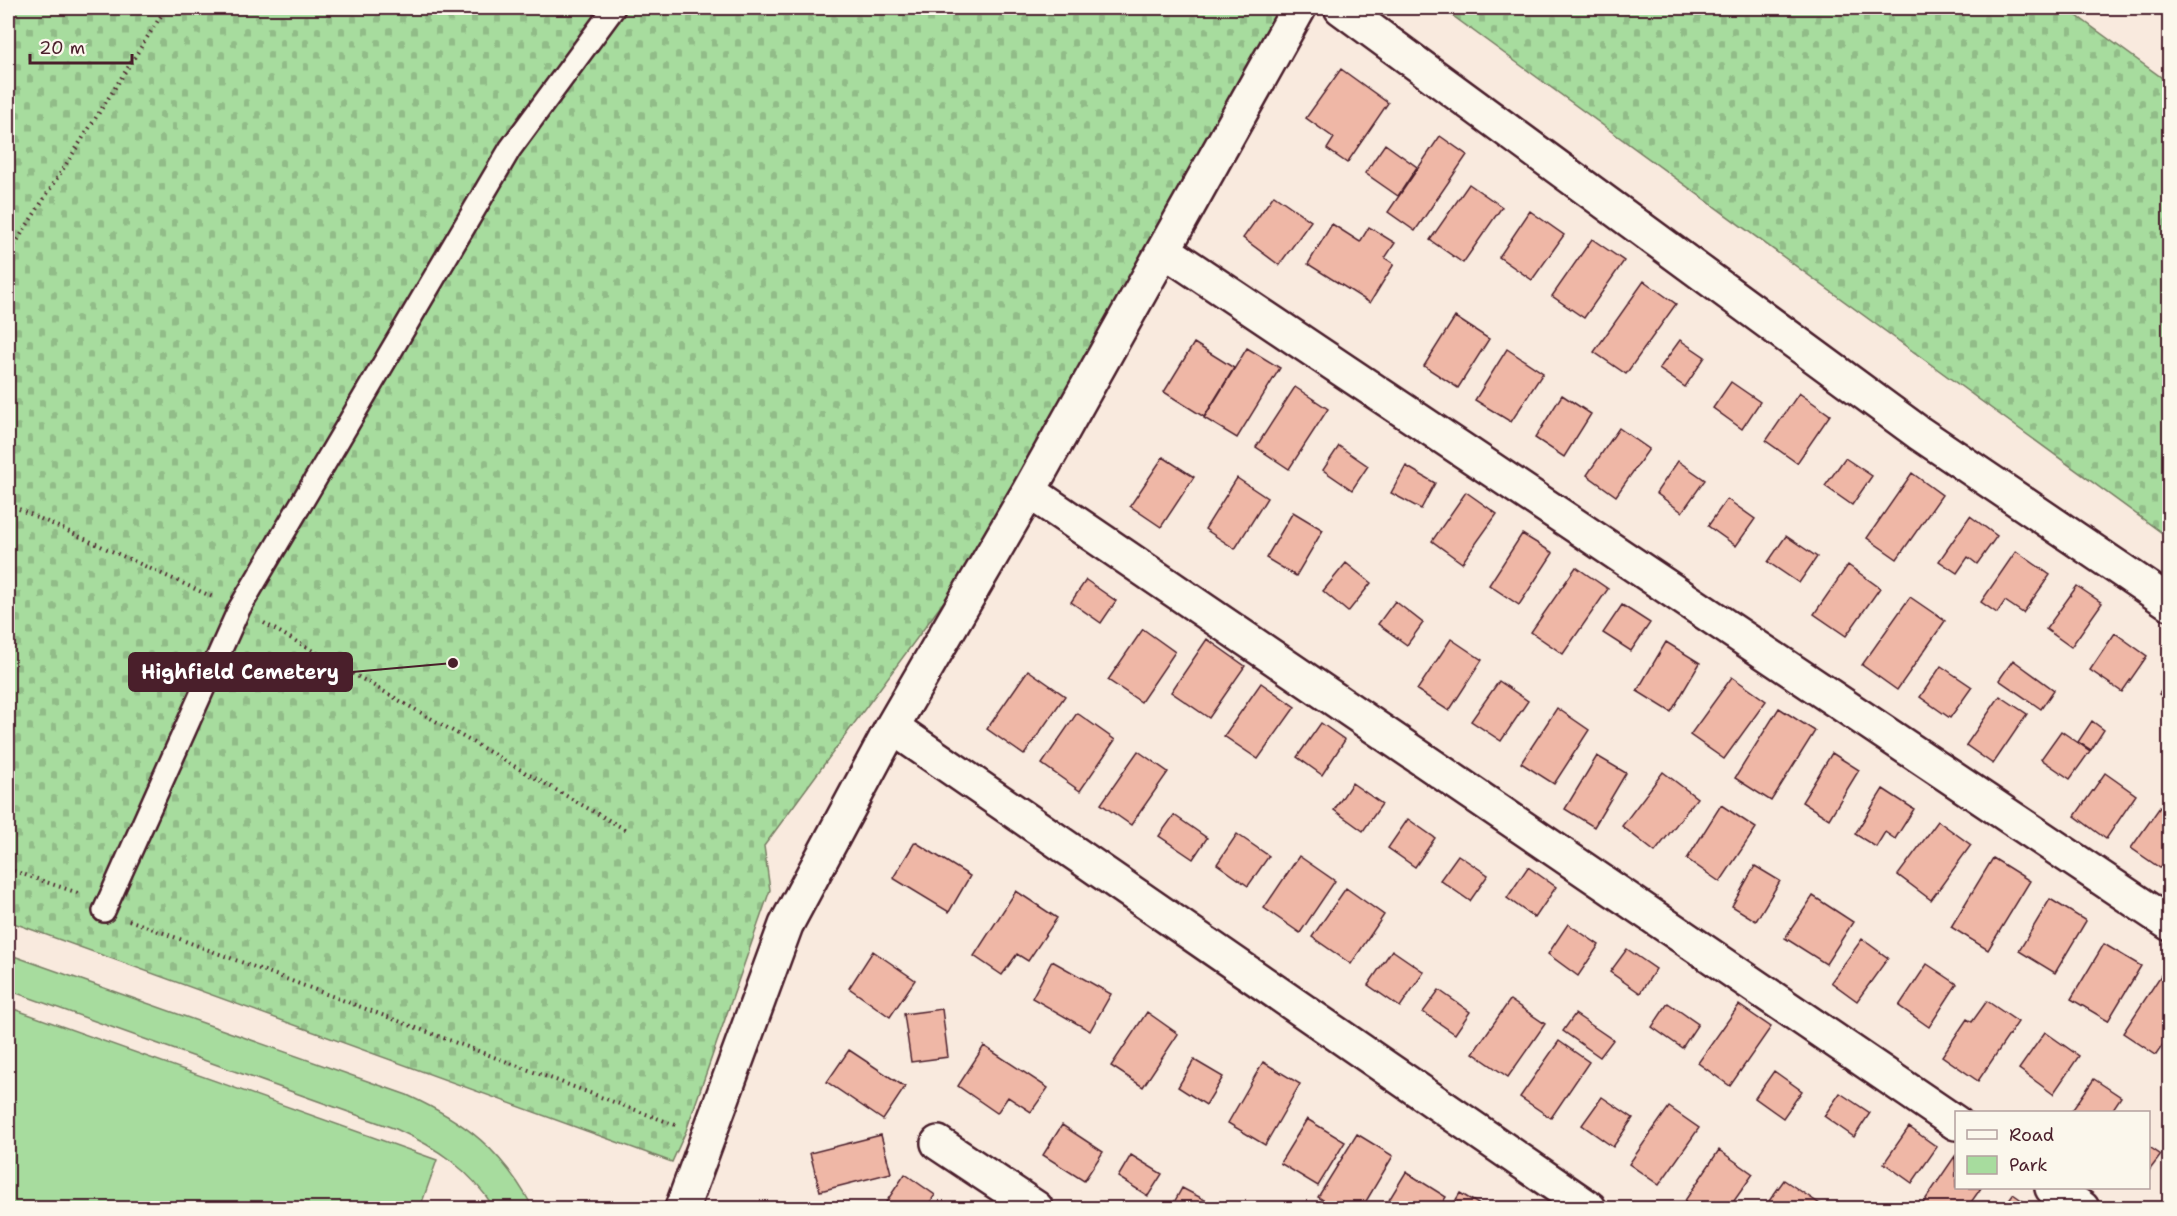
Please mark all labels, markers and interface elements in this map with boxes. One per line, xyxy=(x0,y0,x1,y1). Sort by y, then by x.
scale bar xyxy=(30,27,132,65)
text: 20 m xyxy=(39,36,85,60)
callout: Highfield Cemetery xyxy=(129,653,352,691)
text: Highfield Cemetery xyxy=(141,659,339,685)
legend xyxy=(1955,1111,2150,1189)
text: Road xyxy=(2009,1123,2054,1147)
text: Park xyxy=(2009,1153,2048,1177)

